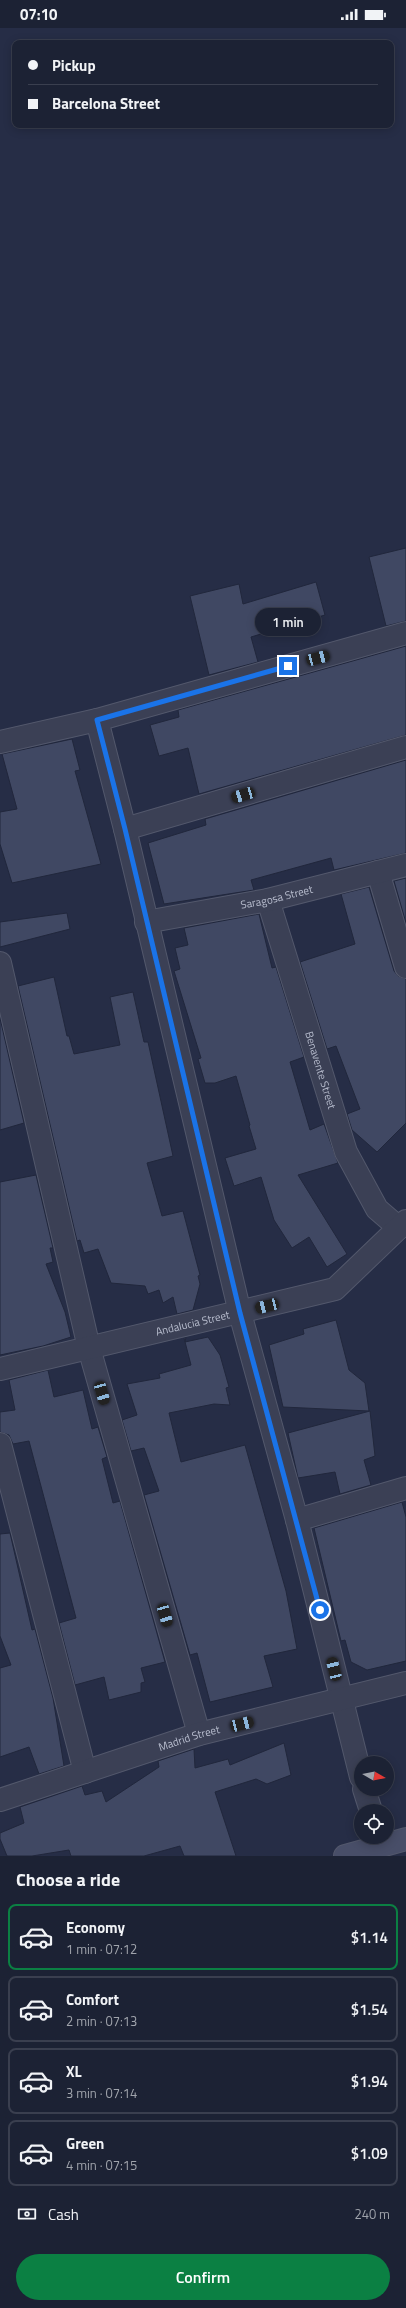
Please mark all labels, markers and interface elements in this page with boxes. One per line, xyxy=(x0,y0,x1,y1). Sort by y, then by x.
text: 07:10 xyxy=(20,3,57,26)
text: Pickup xyxy=(52,54,96,77)
text: Barcelona Street xyxy=(52,92,160,115)
callout: 1 min xyxy=(255,608,321,636)
text: 1 min xyxy=(272,612,304,632)
car xyxy=(305,649,331,667)
route end xyxy=(279,657,297,675)
car xyxy=(230,786,256,804)
street label: Saragosa Street xyxy=(239,881,315,913)
street label: Benavente Street xyxy=(301,1029,340,1111)
car xyxy=(254,1297,280,1315)
street label: Andalucia Street xyxy=(154,1306,231,1340)
car xyxy=(93,1380,111,1406)
route start xyxy=(311,1601,329,1619)
car xyxy=(156,1602,174,1628)
car xyxy=(325,1656,343,1682)
car xyxy=(229,1715,255,1733)
street label: Madrid Street xyxy=(156,1721,222,1755)
north arrow xyxy=(354,1756,394,1796)
map controls xyxy=(354,1756,394,1844)
button: locate xyxy=(354,1804,394,1844)
text: Choose a ride xyxy=(16,1866,120,1893)
text: Economy xyxy=(66,1916,125,1939)
icon: car xyxy=(18,1919,54,1955)
text: $1.14 xyxy=(351,1926,388,1949)
text: 1 min · 07:12 xyxy=(66,1939,137,1959)
text: Comfort xyxy=(66,1988,119,2011)
icon: car xyxy=(18,1991,54,2027)
text: $1.54 xyxy=(351,1998,388,2021)
text: 2 min · 07:13 xyxy=(66,2011,137,2031)
text: XL xyxy=(66,2060,82,2083)
icon: car xyxy=(18,2063,54,2099)
text: $1.94 xyxy=(351,2070,388,2093)
text: 3 min · 07:14 xyxy=(66,2083,137,2103)
text: Green xyxy=(66,2132,104,2155)
icon: car xyxy=(18,2135,54,2171)
text: $1.09 xyxy=(351,2142,388,2165)
text: 4 min · 07:15 xyxy=(66,2155,137,2175)
icon: cash xyxy=(16,2203,38,2225)
text: Cash xyxy=(48,2203,79,2226)
text: 240 m xyxy=(354,2204,390,2224)
button: Confirm xyxy=(16,2254,390,2300)

